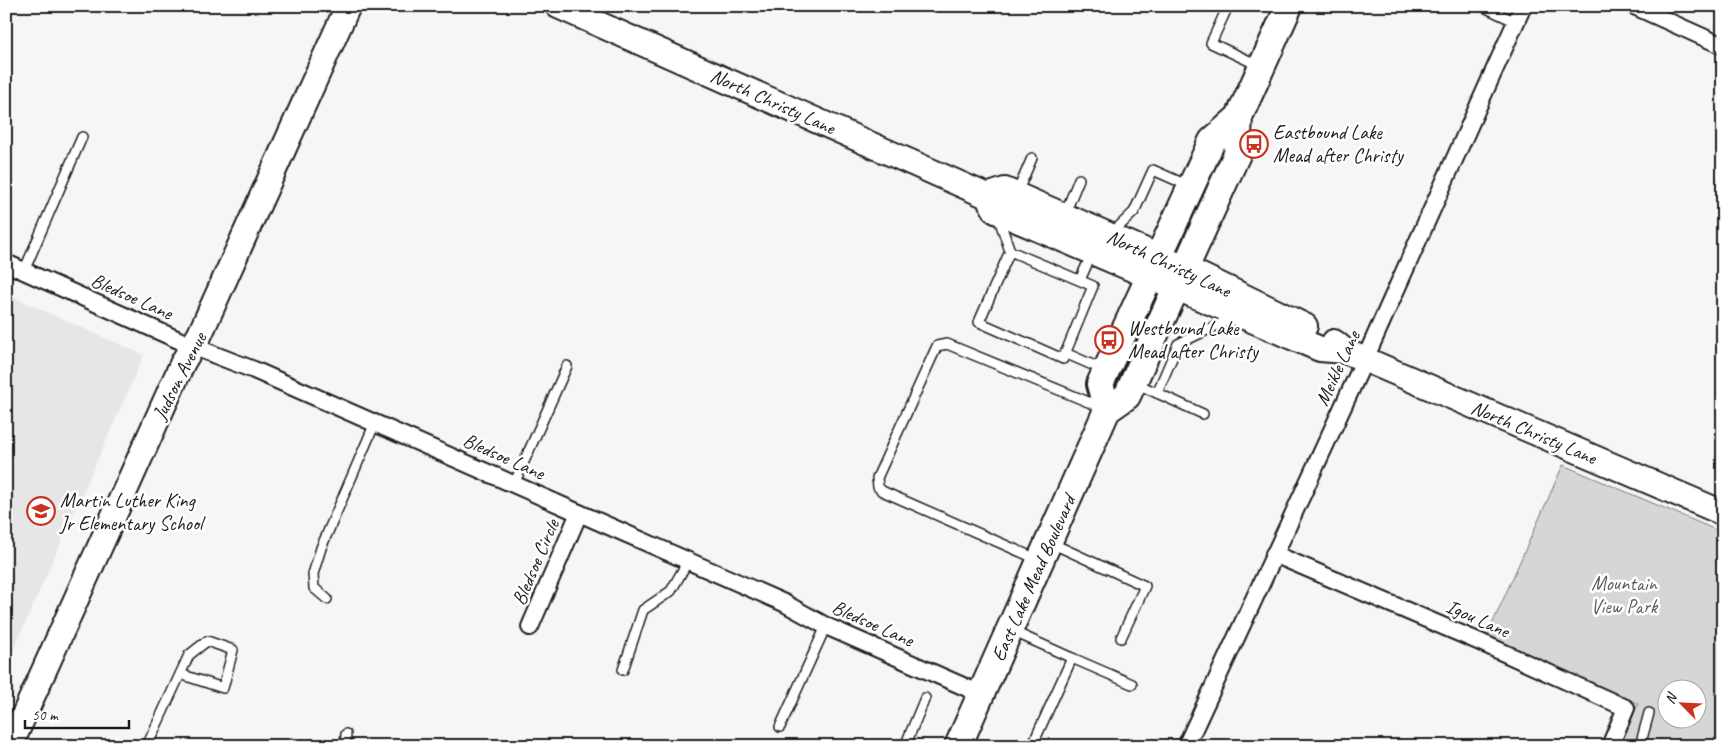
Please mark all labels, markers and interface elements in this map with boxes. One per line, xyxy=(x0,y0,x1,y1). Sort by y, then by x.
street label: North Christy Lane xyxy=(707,63,840,141)
place label: Eastbound Lake Mead after Christy xyxy=(1273,120,1405,168)
bus stop icon: Eastbound Lake Mead after Christy xyxy=(1239,129,1269,159)
street label: North Christy Lane xyxy=(1103,224,1236,304)
street label: Bledsoe Lane xyxy=(87,267,178,326)
place label: Westbound Lake Mead after Christy xyxy=(1128,316,1260,364)
bus stop icon: Westbound Lake Mead after Christy xyxy=(1094,325,1124,355)
street label: Meikle Lane xyxy=(1309,326,1366,409)
street label: Judson Avenue xyxy=(146,327,213,425)
street label: North Christy Lane xyxy=(1467,395,1602,471)
street label: Bledsoe Lane xyxy=(459,427,550,486)
place label: Martin Luther King Jr Elementary School xyxy=(59,488,206,536)
street label: East Lake Mead Boulevard xyxy=(986,489,1083,665)
school or university icon: Martin Luther King Jr Elementary School xyxy=(26,496,56,526)
street label: Bledsoe Circle xyxy=(506,514,565,609)
park label: Mountain View Park xyxy=(1591,571,1659,619)
street label: Bledsoe Lane xyxy=(828,594,919,653)
street label: Igou Lane xyxy=(1442,594,1515,644)
north arrow xyxy=(1656,680,1706,730)
text: N xyxy=(1661,689,1681,706)
scale bar xyxy=(25,697,129,729)
text: 50 m xyxy=(32,706,59,725)

